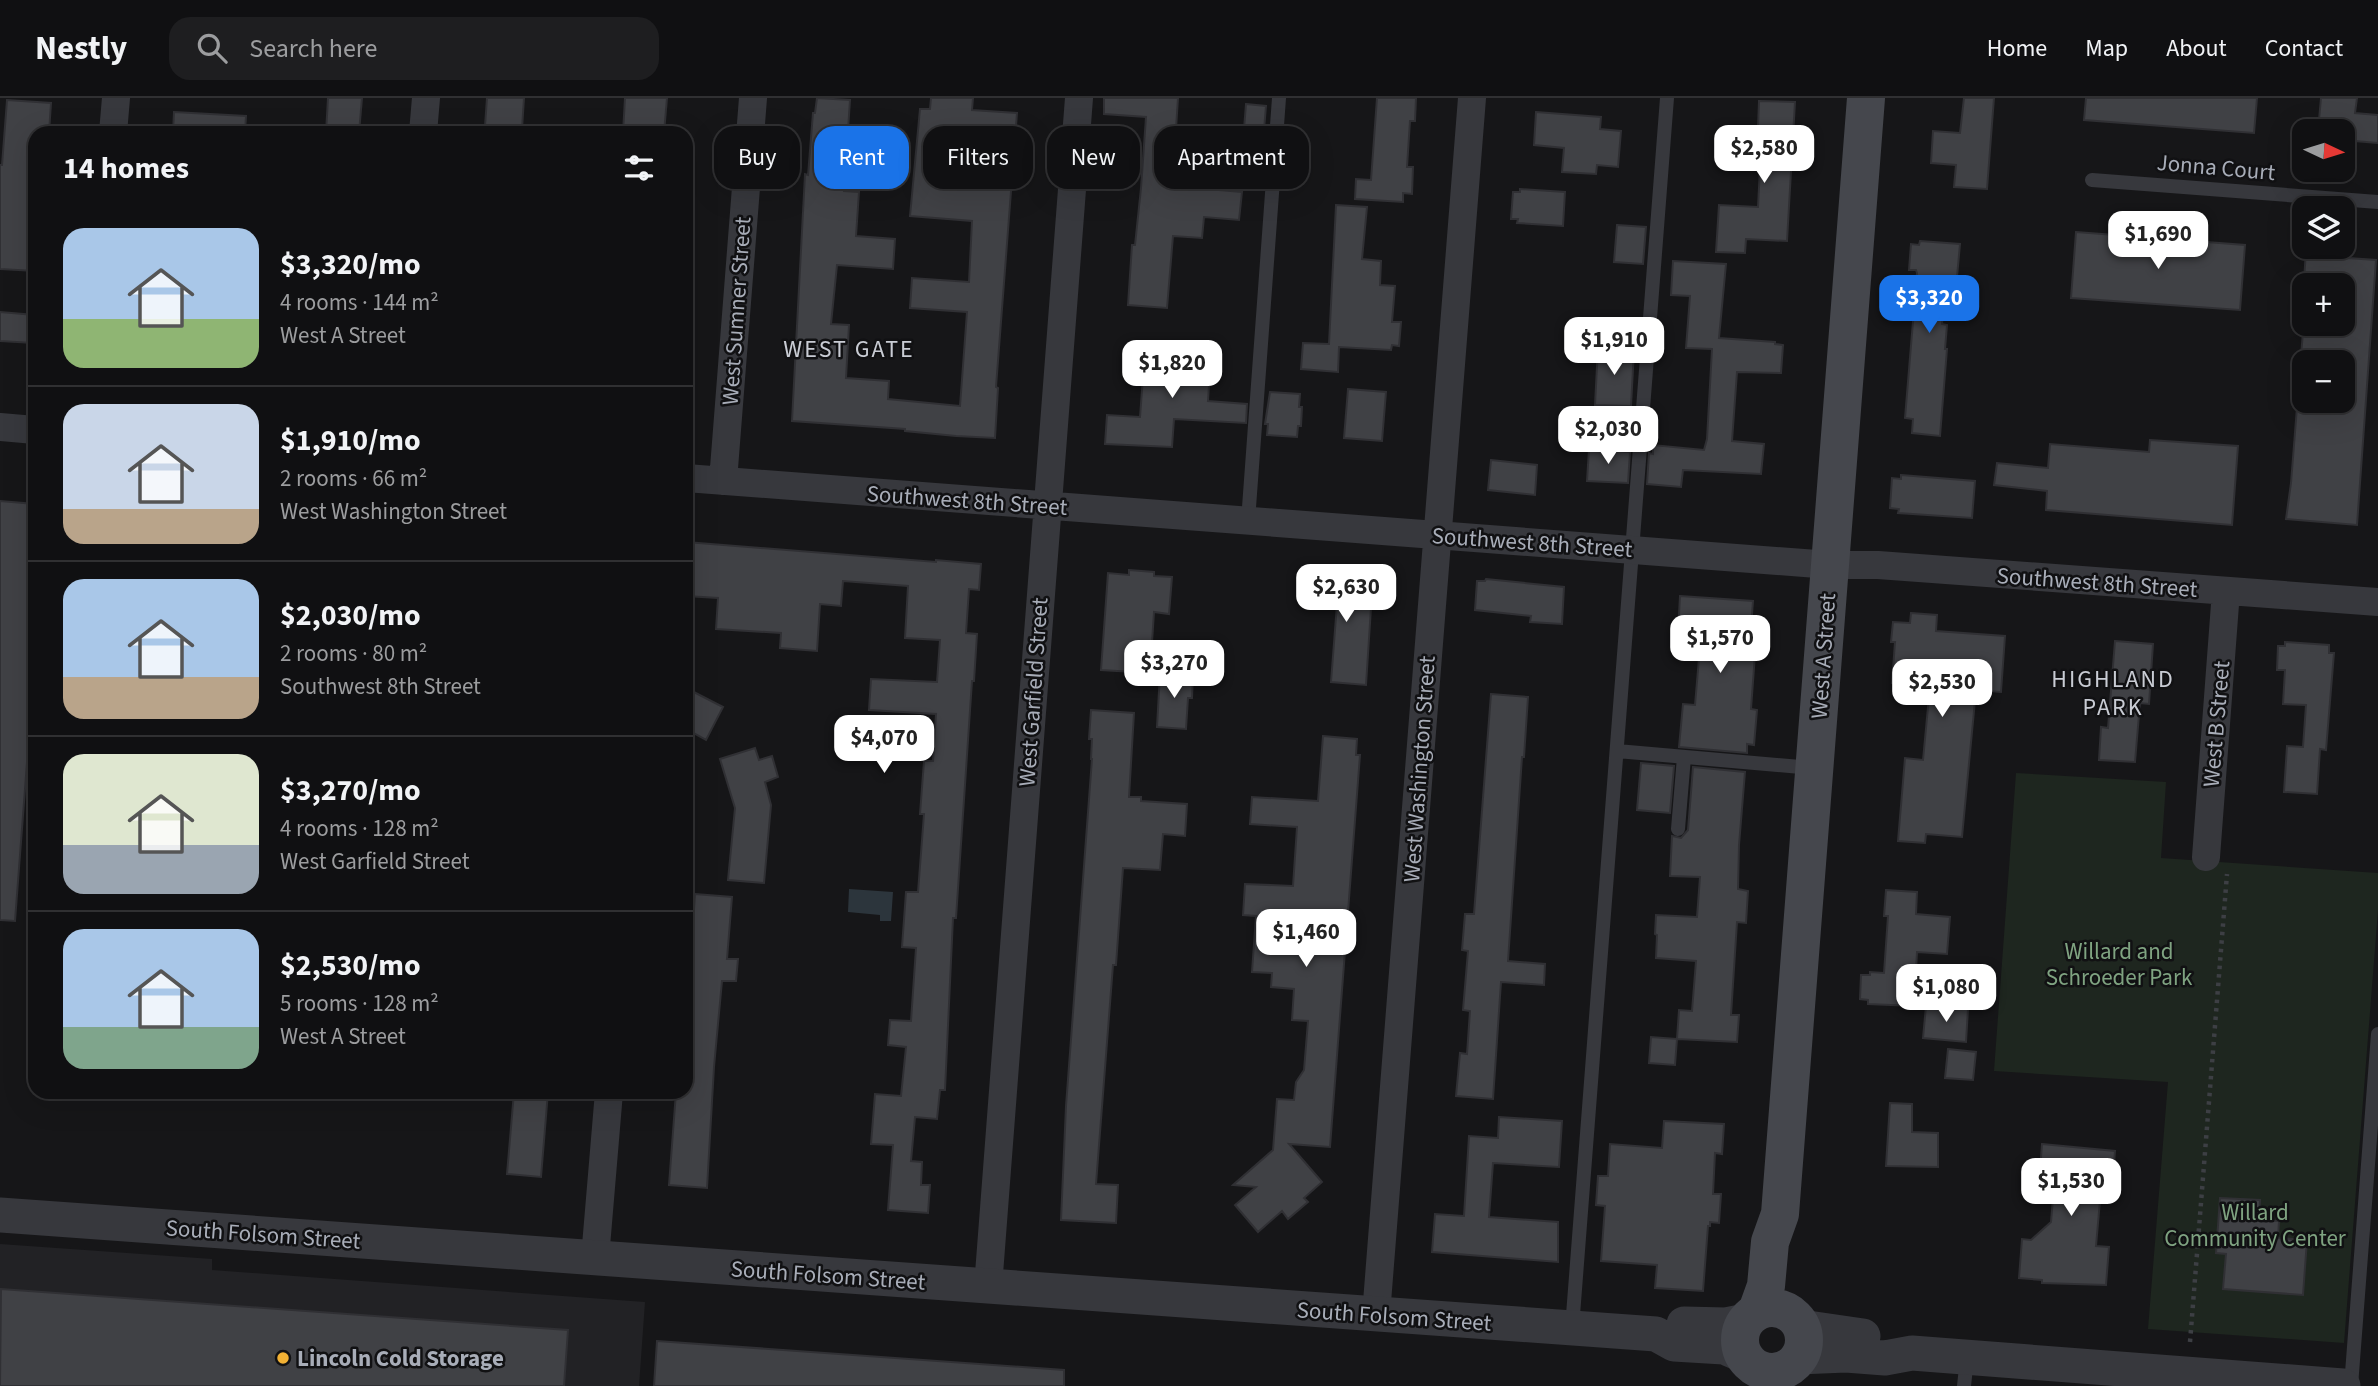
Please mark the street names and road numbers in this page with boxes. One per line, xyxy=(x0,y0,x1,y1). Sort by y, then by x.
street label: Jonna Court xyxy=(2155,146,2277,189)
street label: West Sumner Street xyxy=(713,215,760,407)
street label: Southwest 8th Street xyxy=(866,477,1069,524)
street label: Southwest 8th Street xyxy=(1431,519,1634,566)
street label: Southwest 8th Street xyxy=(1996,559,2199,606)
street label: West A Street xyxy=(1803,592,1844,720)
street label: West Garfield Street xyxy=(1010,596,1057,788)
street label: West Washington Street xyxy=(1395,654,1444,883)
street label: West B Street xyxy=(2195,659,2238,789)
street label: South Folsom Street xyxy=(165,1211,362,1258)
street label: South Folsom Street xyxy=(730,1252,927,1299)
street label: South Folsom Street xyxy=(1296,1293,1493,1340)

